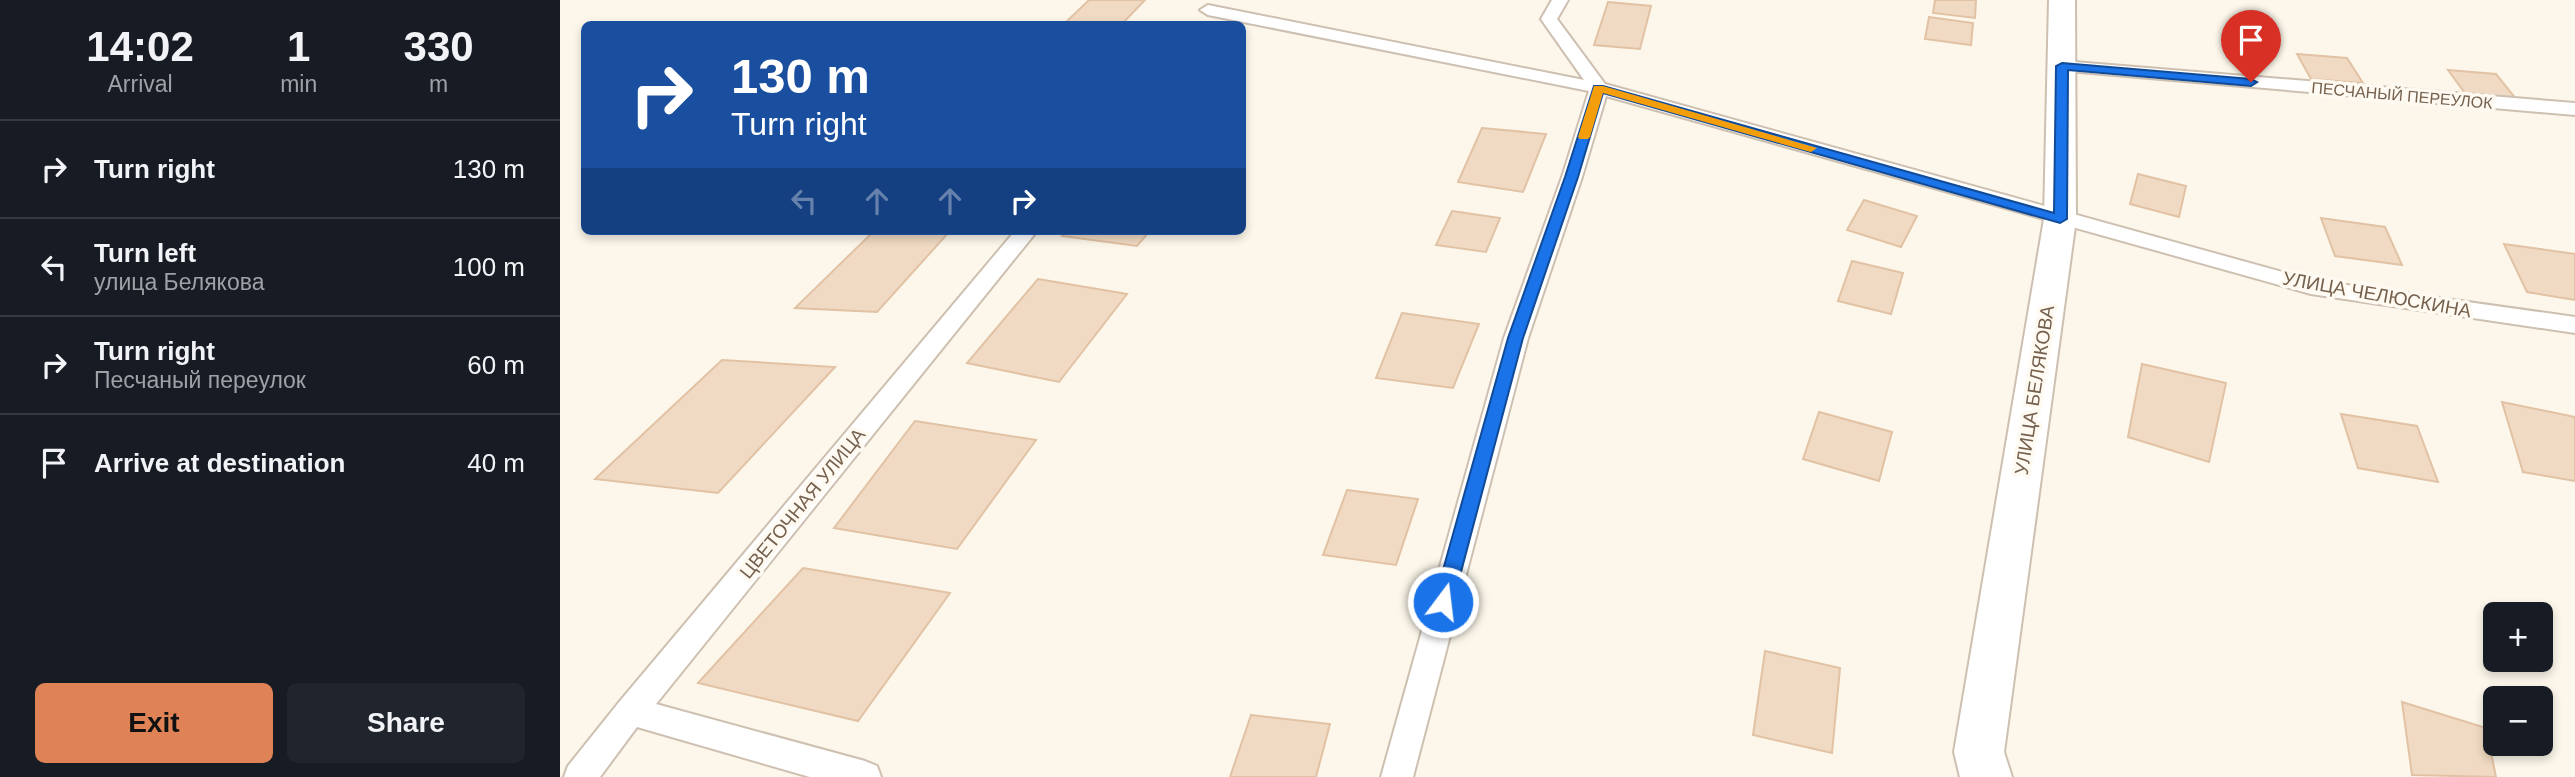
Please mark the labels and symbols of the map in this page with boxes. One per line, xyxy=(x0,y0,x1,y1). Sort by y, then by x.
pin xyxy=(2221,10,2281,82)
street label: ПЕСЧАНЫЙ ПЕРЕУЛОК xyxy=(2311,78,2494,112)
street label: УЛИЦА ЧЕЛЮСКИНА xyxy=(2281,268,2473,321)
street label: УЛИЦА БЕЛЯКОВА xyxy=(2011,304,2058,476)
street label: ЦВЕТОЧНАЯ УЛИЦА xyxy=(735,424,870,583)
position arrow xyxy=(1406,565,1480,639)

